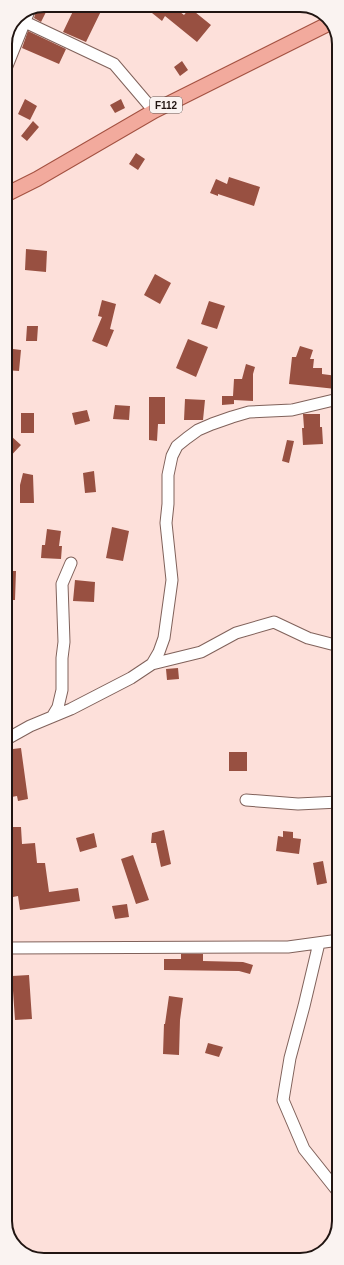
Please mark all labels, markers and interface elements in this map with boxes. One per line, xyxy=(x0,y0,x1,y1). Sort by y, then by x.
road number: F112 xyxy=(150,97,182,113)

